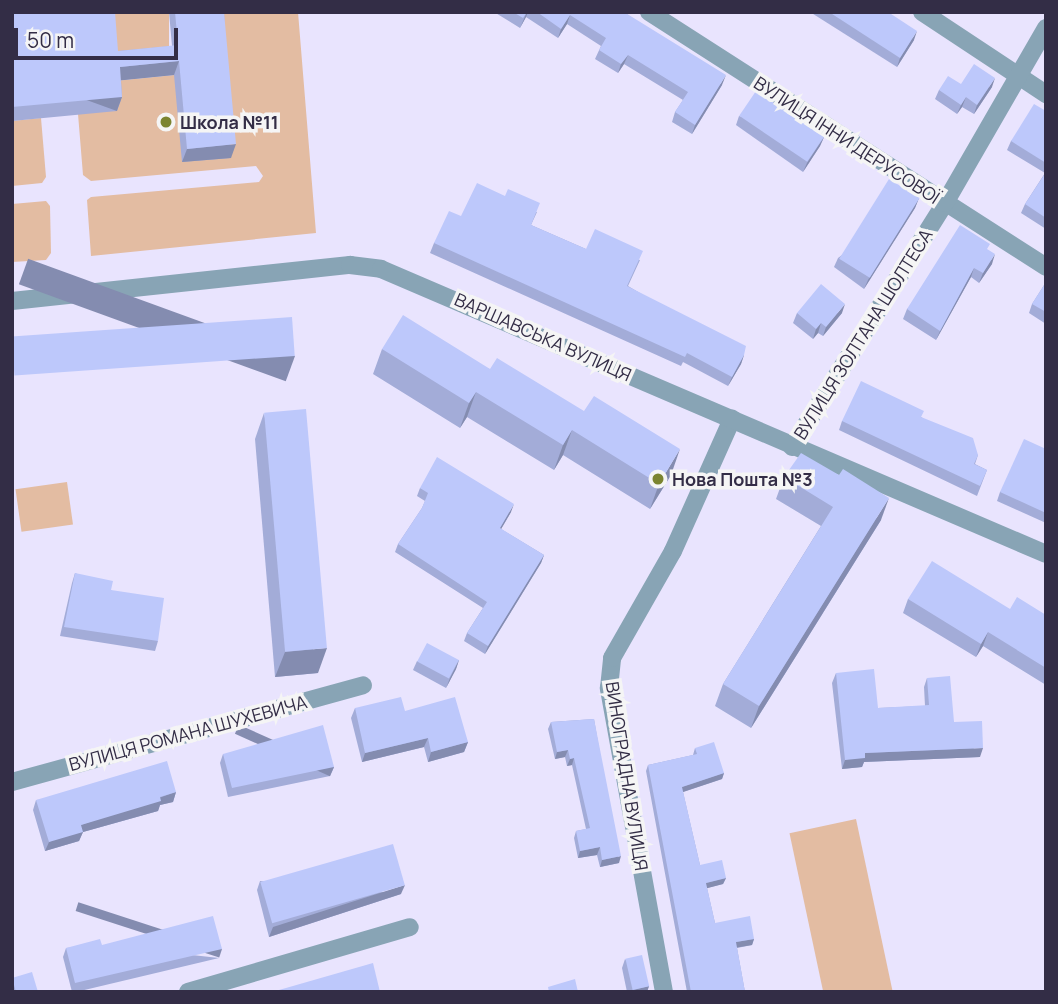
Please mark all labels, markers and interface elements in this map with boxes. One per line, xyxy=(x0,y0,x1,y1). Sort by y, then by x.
scale bar xyxy=(18,14,182,58)
text: 50 m xyxy=(27,26,74,54)
street label: ВУЛИЦЯ ІННИ ДЕРУСОВОЇ xyxy=(750,72,944,208)
place label: Школа №11 xyxy=(180,111,279,133)
marker: Школа №11 xyxy=(158,114,174,130)
street label: ВУЛИЦЯ ЗОЛТАНА ШОЛТЕСА xyxy=(789,225,937,443)
street label: ВАРШАВСЬКА ВУЛИЦЯ xyxy=(451,288,635,386)
place label: Нова Пошта №3 xyxy=(672,468,813,490)
marker: Нова Пошта №3 xyxy=(650,471,666,487)
street label: ВИНОГРАДНА ВУЛИЦЯ xyxy=(601,680,653,872)
street label: ВУЛИЦЯ РОМАНА ШУХЕВИЧА xyxy=(67,691,309,775)

